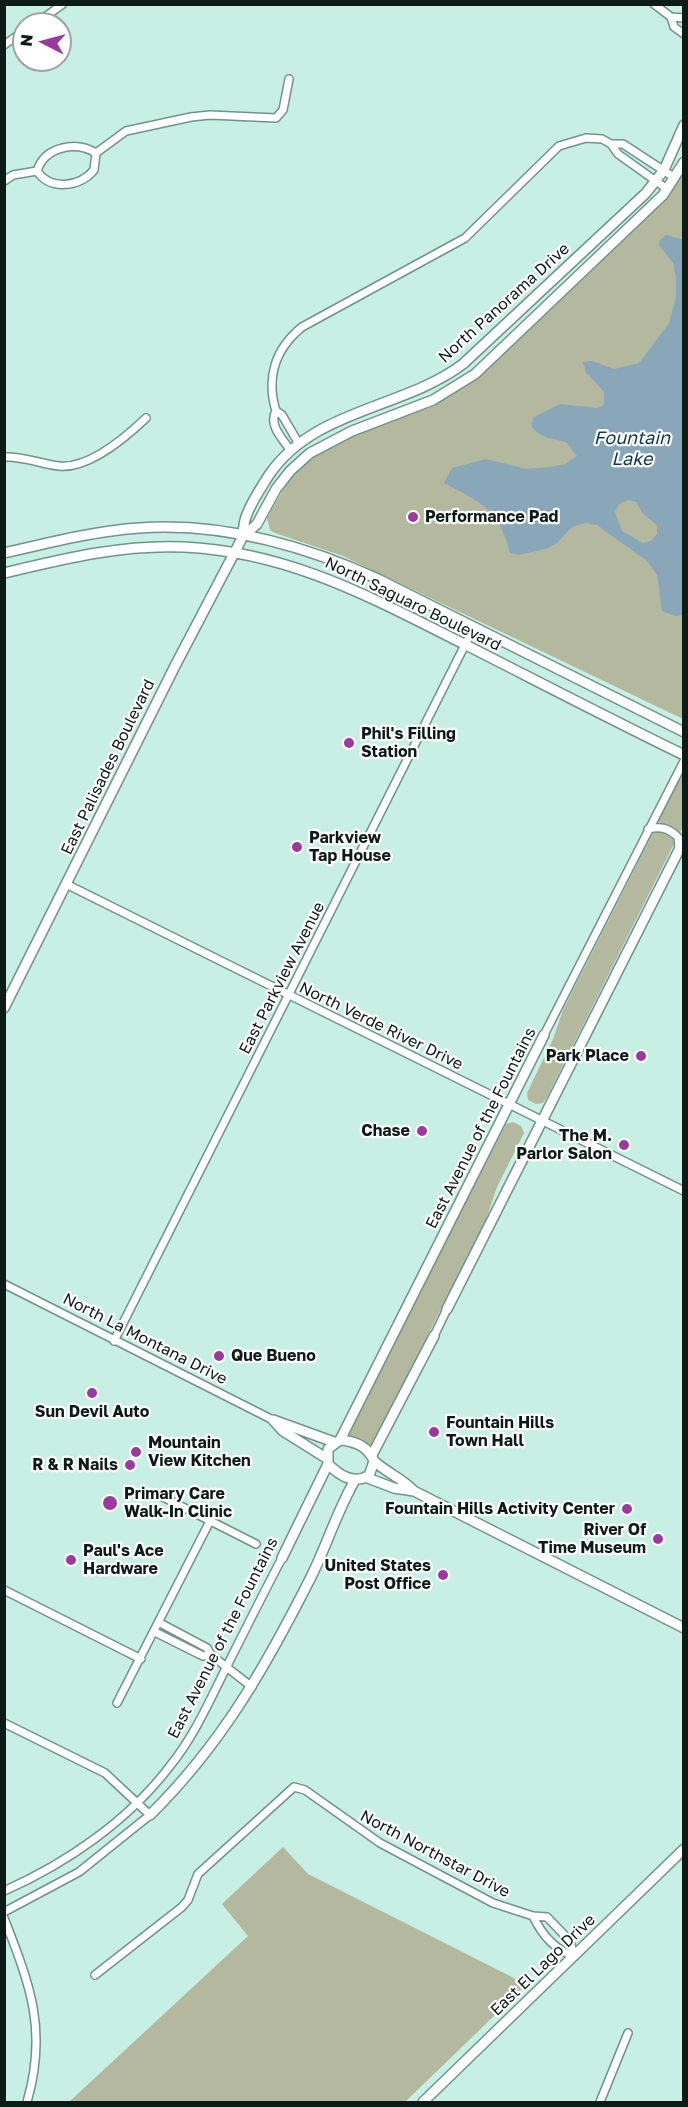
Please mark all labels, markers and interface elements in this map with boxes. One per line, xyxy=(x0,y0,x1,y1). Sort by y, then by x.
north arrow xyxy=(12,12,72,72)
text: N xyxy=(16,33,37,47)
street label: North Panorama Drive xyxy=(435,239,573,367)
water label: Fountain Lake xyxy=(594,427,670,470)
place label: Performance Pad xyxy=(425,507,558,527)
marker: Performance Pad xyxy=(406,510,420,524)
street label: North Saguaro Boulevard xyxy=(322,553,504,655)
street label: East Palisades Boulevard xyxy=(57,676,159,858)
place label: Phil's Filling Station xyxy=(361,724,456,762)
marker: Phil's Filling Station xyxy=(342,736,356,750)
place label: Parkview Tap House xyxy=(309,828,391,866)
marker: Parkview Tap House xyxy=(290,840,304,854)
street label: East Parkview Avenue xyxy=(235,899,329,1057)
street label: North Verde River Drive xyxy=(296,978,466,1074)
street label: East Avenue of the Fountains xyxy=(422,1024,540,1232)
place label: Park Place xyxy=(546,1046,629,1066)
marker: Park Place xyxy=(634,1049,648,1063)
place label: Chase xyxy=(361,1121,410,1141)
marker: Chase xyxy=(415,1124,429,1138)
place label: The M. Parlor Salon xyxy=(516,1126,612,1164)
marker: The M. Parlor Salon xyxy=(617,1138,631,1152)
street label: North La Montana Drive xyxy=(60,1289,230,1389)
place label: Que Bueno xyxy=(231,1346,316,1366)
marker: Que Bueno xyxy=(212,1349,226,1363)
marker: Sun Devil Auto xyxy=(85,1386,99,1400)
place label: Sun Devil Auto xyxy=(35,1402,149,1422)
place label: Fountain Hills Town Hall xyxy=(446,1413,554,1451)
marker: Fountain Hills Town Hall xyxy=(427,1425,441,1439)
place label: Mountain View Kitchen xyxy=(148,1433,251,1471)
marker: Mountain View Kitchen xyxy=(129,1445,143,1459)
place label: R & R Nails xyxy=(32,1455,118,1475)
marker: R & R Nails xyxy=(123,1458,137,1472)
place label: Primary Care Walk-In Clinic xyxy=(124,1484,232,1522)
marker: Primary Care Walk-In Clinic xyxy=(101,1494,119,1512)
place label: Fountain Hills Activity Center xyxy=(385,1499,615,1519)
marker: Fountain Hills Activity Center xyxy=(620,1502,634,1516)
place label: River Of Time Museum xyxy=(538,1520,646,1558)
marker: River Of Time Museum xyxy=(651,1532,665,1546)
street label: East Avenue of the Fountains xyxy=(164,1534,282,1742)
place label: Paul's Ace Hardware xyxy=(83,1541,164,1579)
marker: Paul's Ace Hardware xyxy=(64,1553,78,1567)
place label: United States Post Office xyxy=(325,1556,431,1594)
marker: United States Post Office xyxy=(436,1568,450,1582)
street label: North Northstar Drive xyxy=(357,1806,513,1902)
street label: East El Lago Drive xyxy=(487,1910,599,2020)

